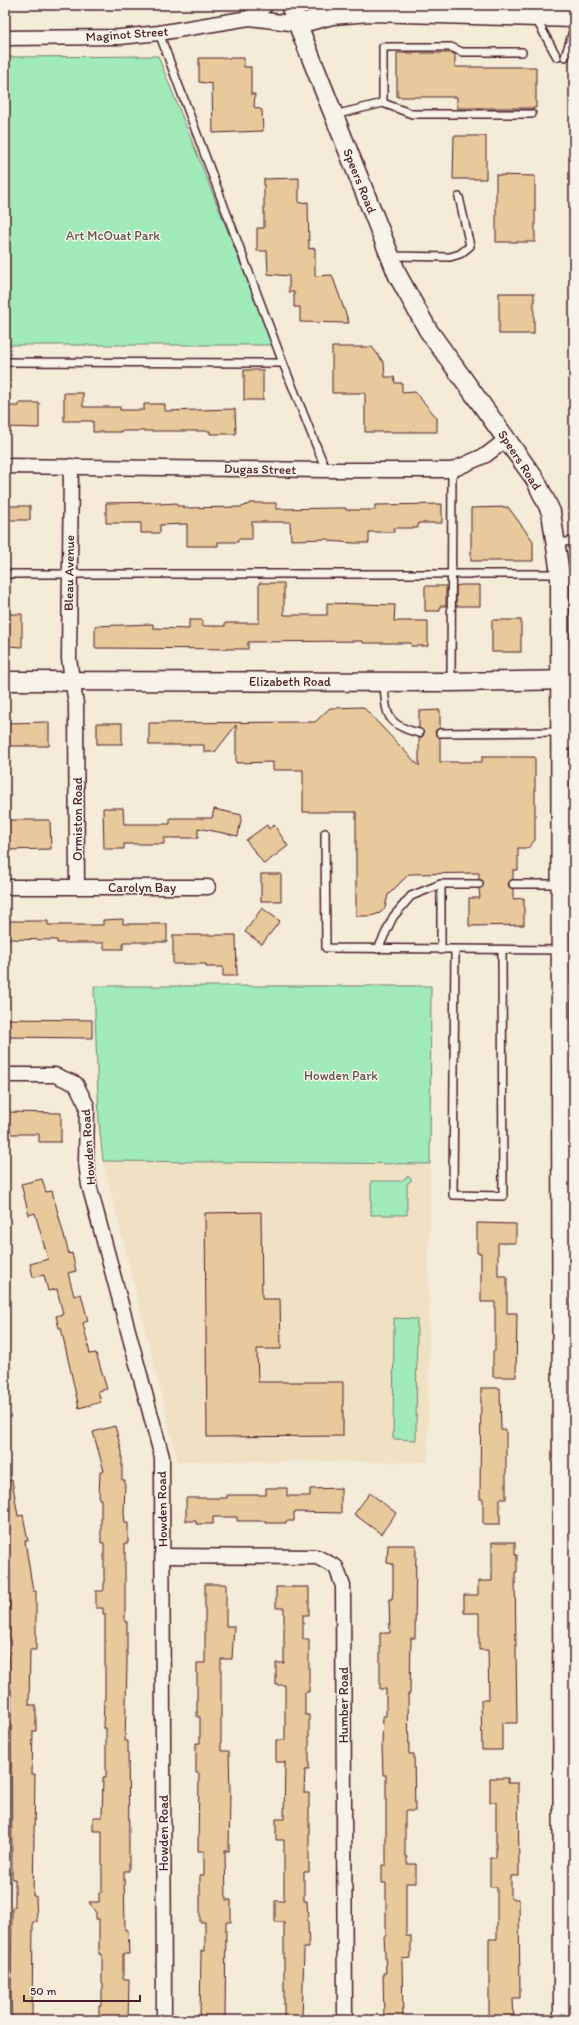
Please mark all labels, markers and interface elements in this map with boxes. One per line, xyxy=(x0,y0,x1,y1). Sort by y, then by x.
street label: Maginot Street xyxy=(85,24,169,44)
street label: Speers Road xyxy=(340,146,380,216)
park label: Art McOuat Park xyxy=(66,228,160,243)
street label: Speers Road xyxy=(495,427,545,493)
street label: Dugas Street xyxy=(224,461,296,477)
street label: Bleau Avenue xyxy=(61,535,77,611)
street label: Elizabeth Road xyxy=(249,674,331,689)
street label: Ormiston Road xyxy=(70,777,85,861)
street label: Carolyn Bay xyxy=(108,880,176,895)
park label: Howden Park xyxy=(304,1068,378,1083)
street label: Howden Road xyxy=(78,1108,98,1186)
street label: Howden Road xyxy=(154,1471,170,1547)
street label: Humber Road xyxy=(336,1667,351,1743)
street label: Howden Road xyxy=(156,1795,171,1871)
scale bar xyxy=(24,1977,140,2003)
text: 50 m xyxy=(30,1984,56,1998)

